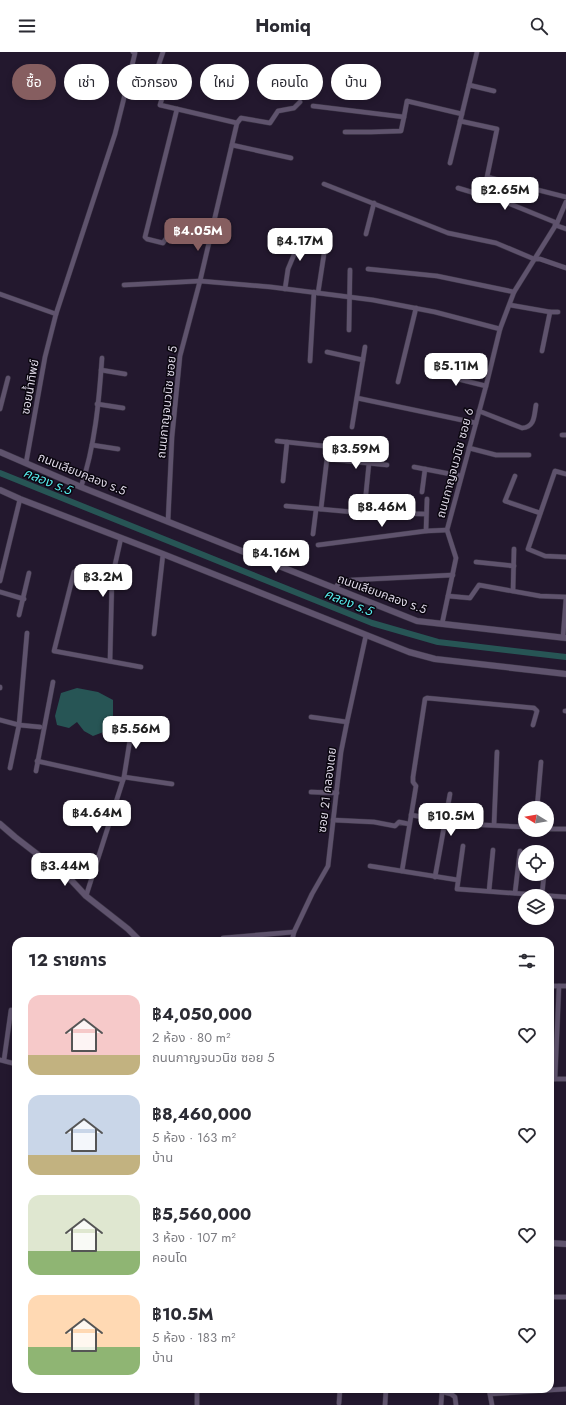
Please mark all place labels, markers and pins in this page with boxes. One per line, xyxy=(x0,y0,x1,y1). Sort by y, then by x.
pin: ฿2.65M xyxy=(472,177,538,211)
pin: ฿4.05M xyxy=(165,218,231,252)
pin: ฿4.17M xyxy=(267,228,333,262)
pin: ฿5.11M xyxy=(423,353,489,387)
pin: ฿3.59M xyxy=(323,436,389,470)
pin: ฿8.46M xyxy=(349,494,415,528)
pin: ฿4.16M xyxy=(243,540,309,574)
pin: ฿3.2M xyxy=(75,564,131,598)
pin: ฿5.56M xyxy=(103,716,169,750)
pin: ฿4.64M xyxy=(64,800,130,834)
pin: ฿10.5M xyxy=(418,803,484,837)
pin: ฿3.44M xyxy=(32,853,98,887)

